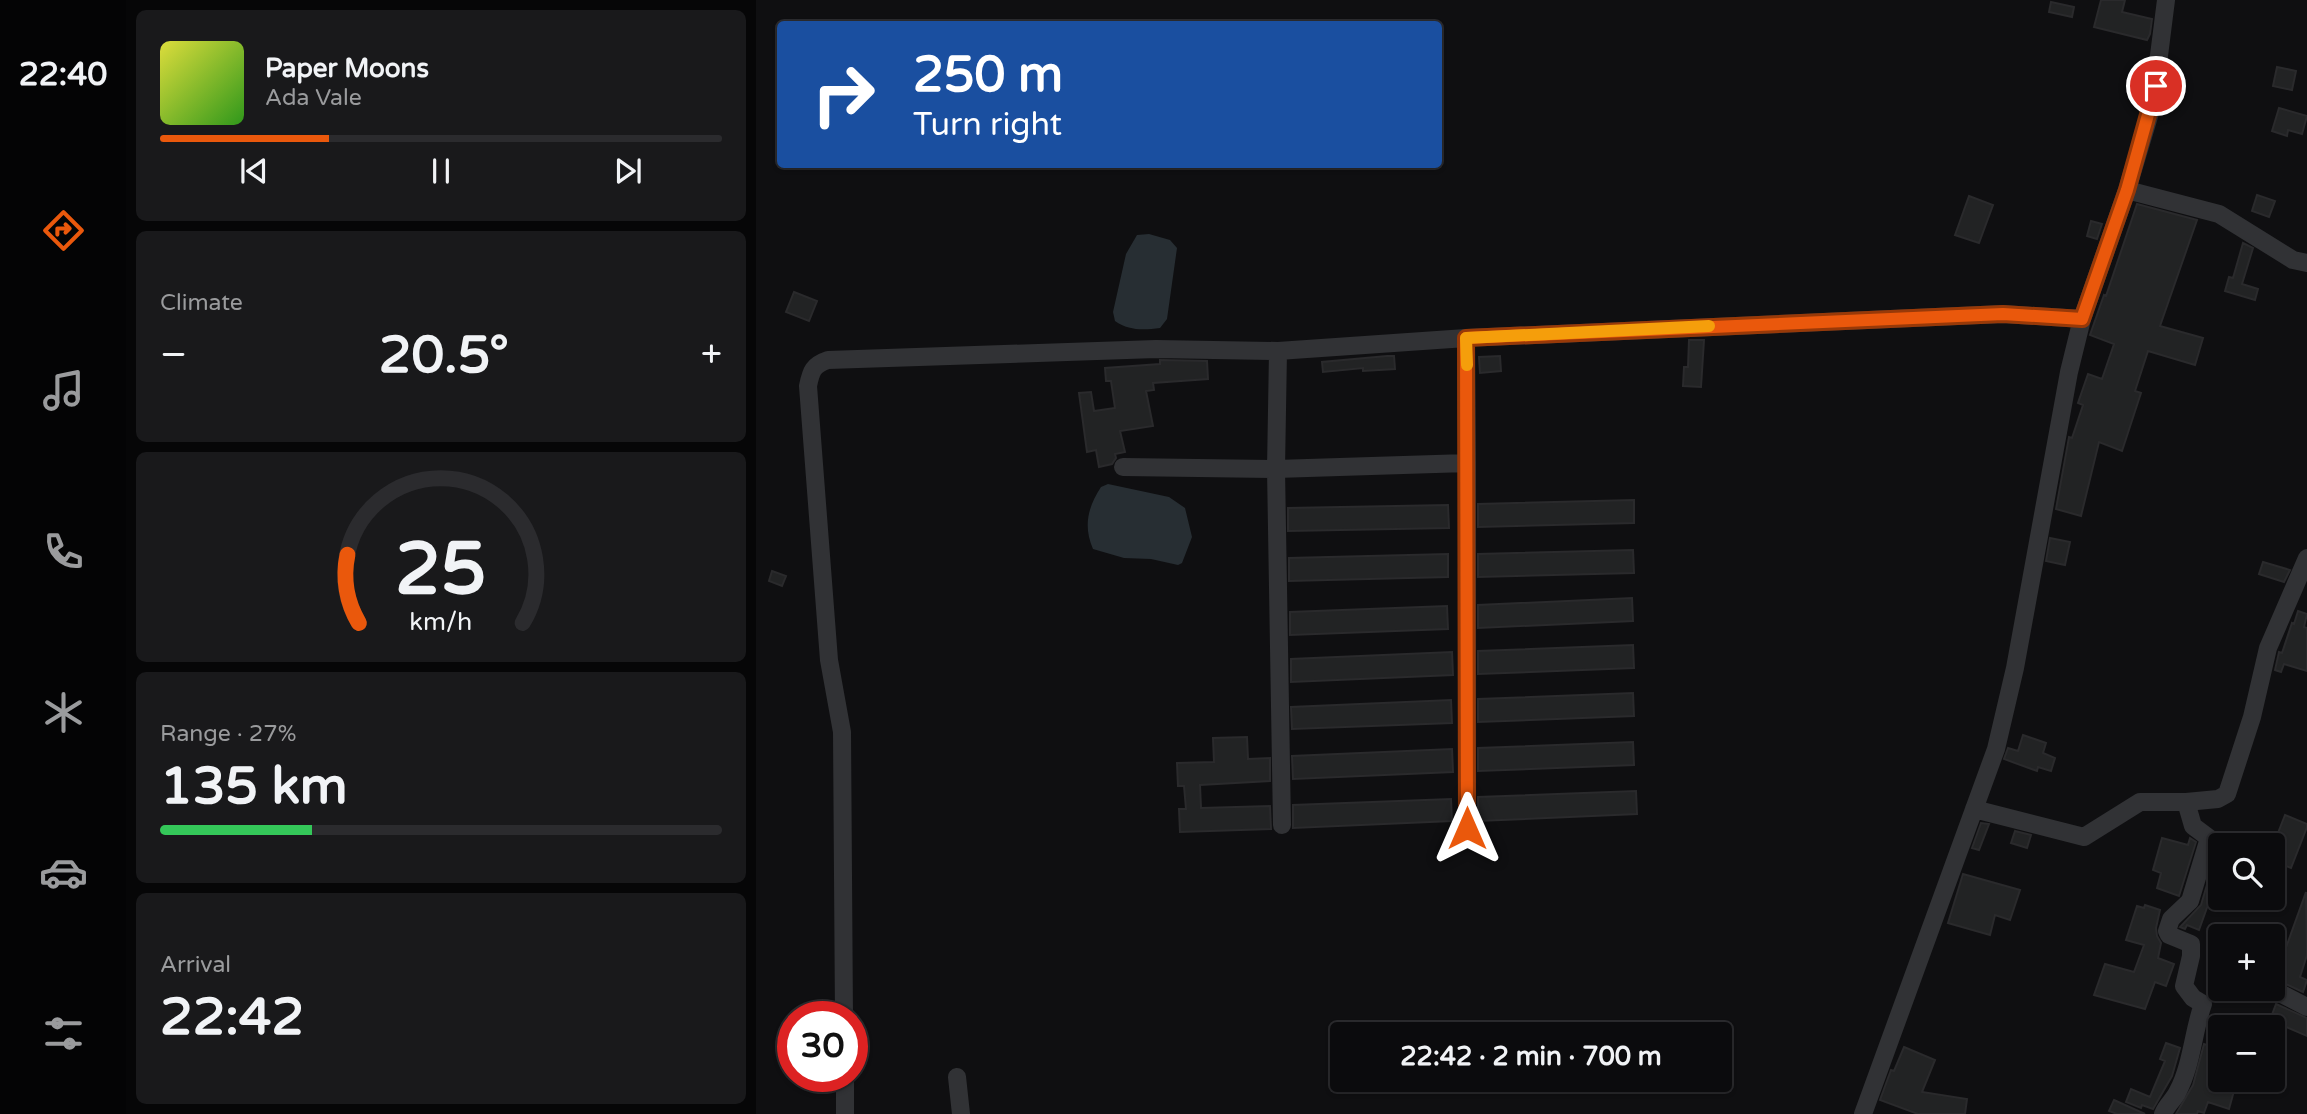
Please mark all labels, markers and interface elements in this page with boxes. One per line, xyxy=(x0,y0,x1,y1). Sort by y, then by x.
text: 250 m xyxy=(913,46,1063,105)
icon: right xyxy=(798,49,889,140)
text: Paper Moons xyxy=(265,53,429,84)
text: 22:40 xyxy=(19,56,107,94)
pin xyxy=(2126,56,2186,116)
icon: arrive xyxy=(2137,67,2175,105)
text: Ada Vale xyxy=(265,84,362,112)
text: Turn right xyxy=(913,106,1062,144)
icon: previous xyxy=(235,152,273,190)
icon: pause xyxy=(422,152,460,190)
icon: next xyxy=(609,152,647,190)
icon: directions xyxy=(39,206,88,255)
text: Climate xyxy=(160,289,243,317)
text: 20.5° xyxy=(379,324,509,387)
text: − xyxy=(160,332,187,378)
text: + xyxy=(701,332,722,378)
icon: music xyxy=(39,366,88,415)
text: 25 xyxy=(395,526,487,614)
icon: phone xyxy=(39,527,88,576)
text: km/h xyxy=(410,607,472,637)
icon: climate xyxy=(39,688,88,737)
text: Range · 27% xyxy=(160,720,296,748)
text: 135 km xyxy=(160,755,348,818)
position arrow xyxy=(1430,791,1504,865)
map controls xyxy=(2208,833,2285,1092)
button: search xyxy=(2208,833,2285,910)
icon: car xyxy=(39,848,88,897)
button: + xyxy=(2208,924,2285,1001)
text: Arrival xyxy=(160,951,231,979)
text: 22:42 xyxy=(160,986,304,1049)
speed limit sign: 30 xyxy=(777,1001,868,1092)
icon: filters xyxy=(39,1009,88,1058)
button: − xyxy=(2208,1015,2285,1092)
text: 22:42 · 2 min · 700 m xyxy=(1400,1041,1662,1072)

